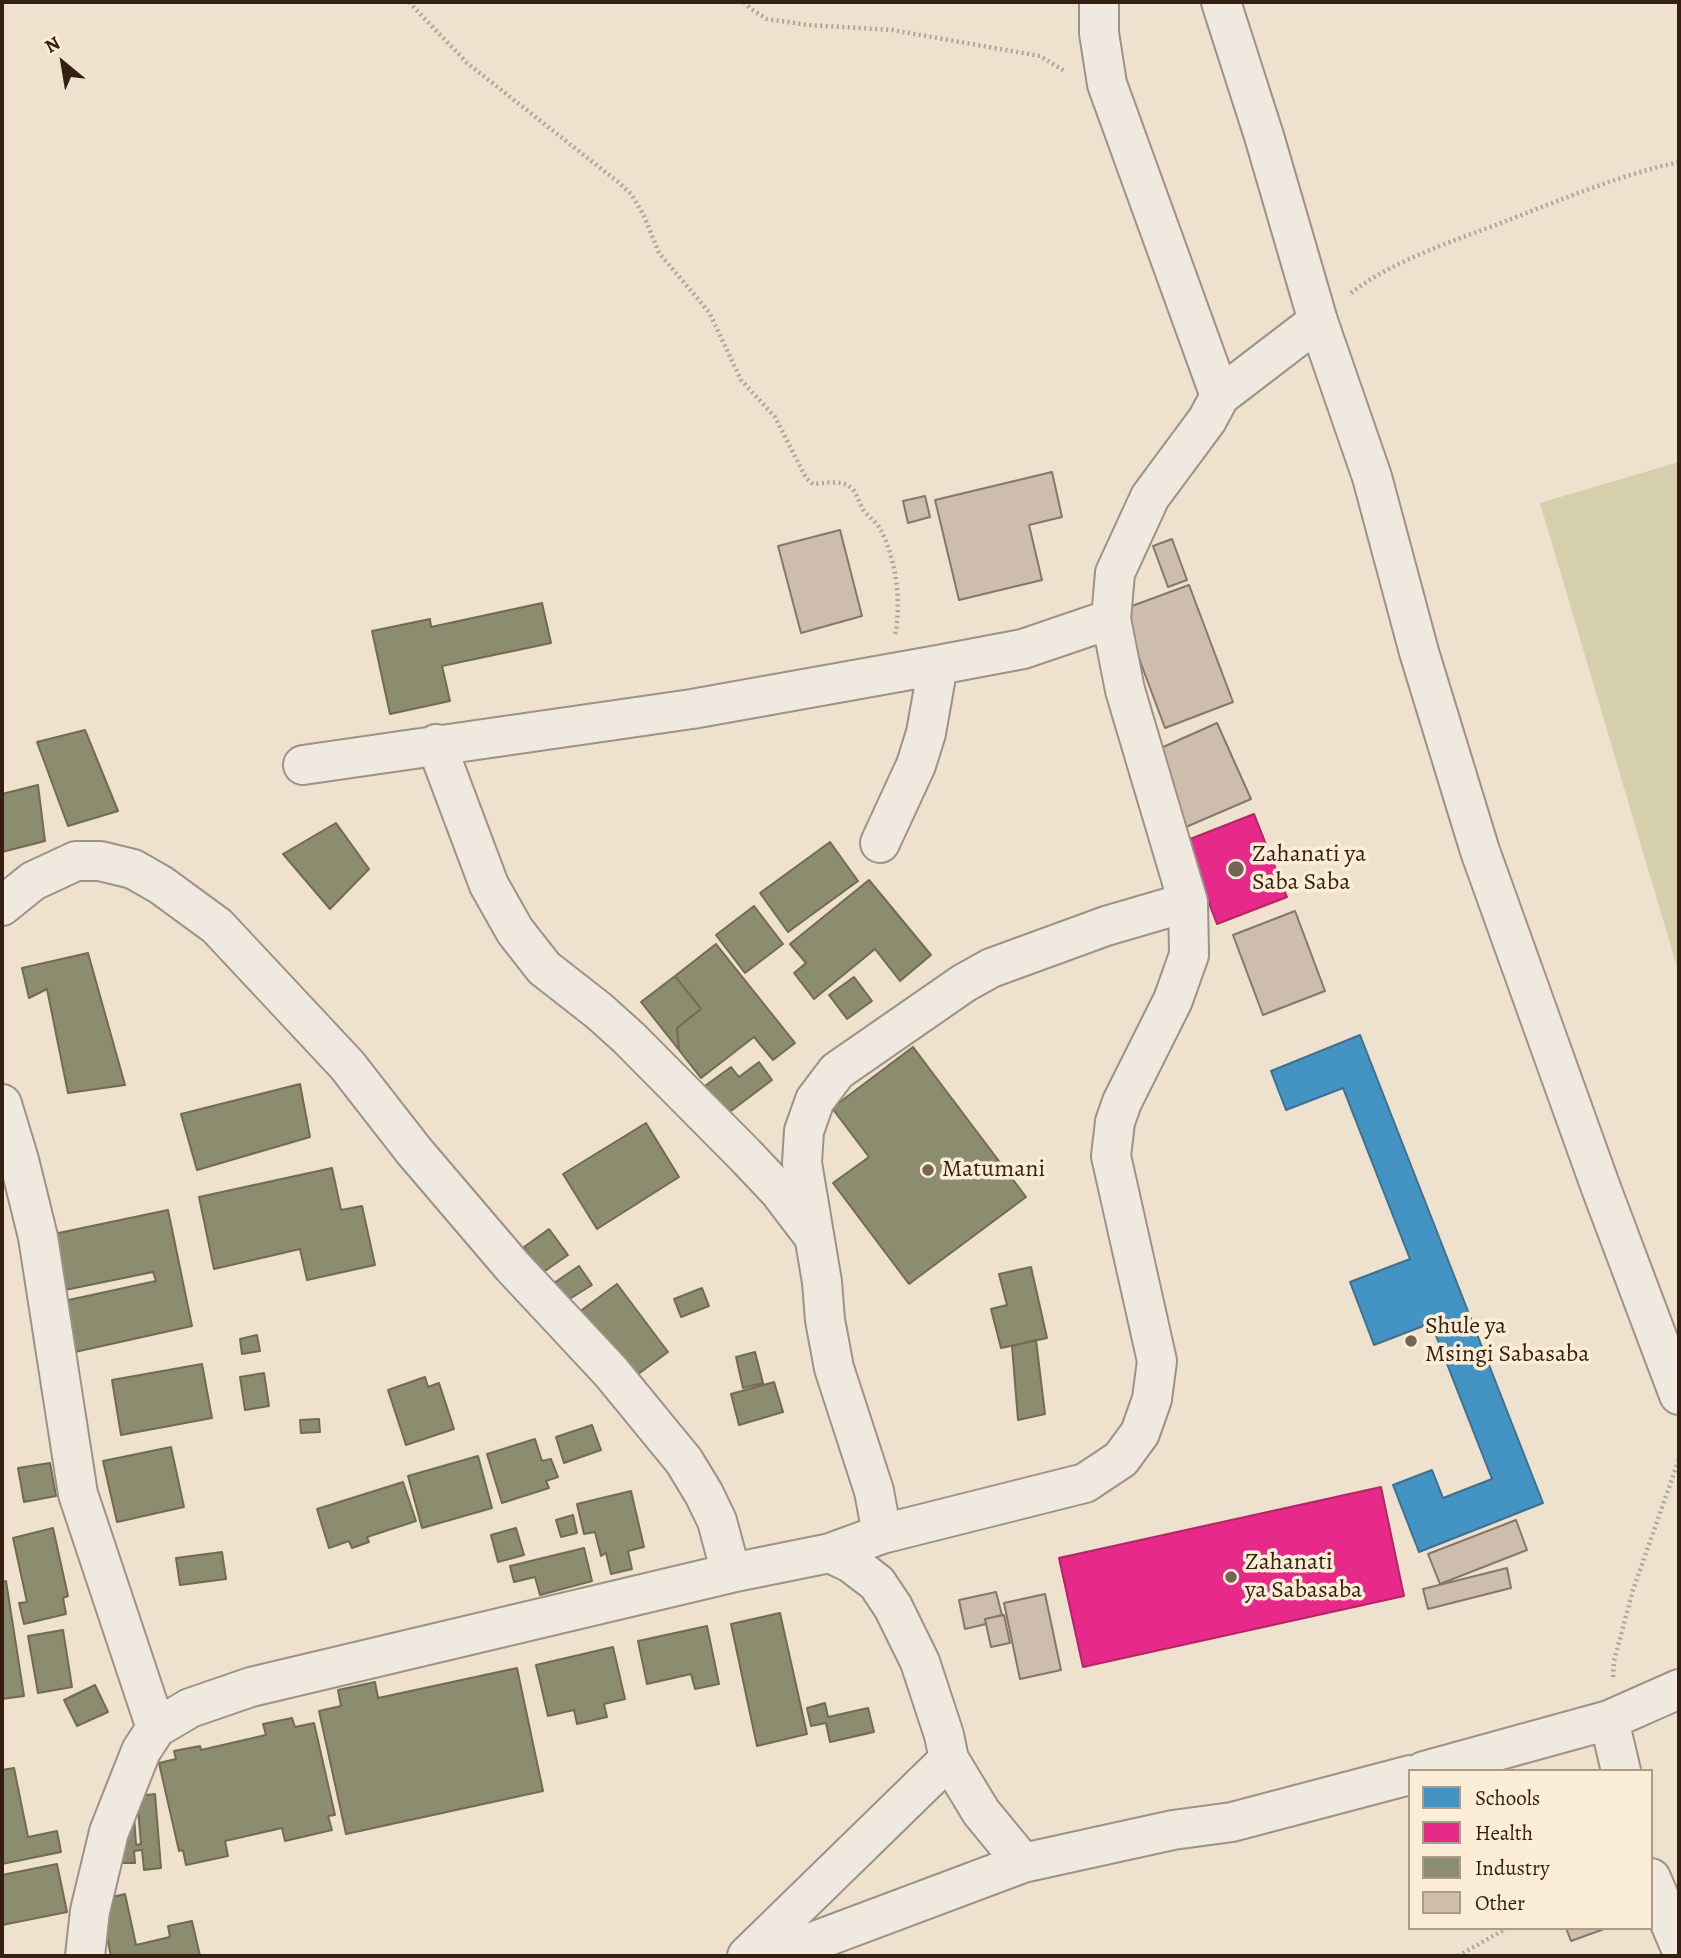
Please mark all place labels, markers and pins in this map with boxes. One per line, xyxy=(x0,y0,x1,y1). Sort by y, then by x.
place label: Zahanati ya Saba Saba xyxy=(1252,841,1366,897)
marker: Zahanati ya Saba Saba xyxy=(1226,859,1246,879)
place label: Matumani xyxy=(942,1156,1045,1184)
marker: Matumani xyxy=(920,1162,936,1178)
place label: Shule ya Msingi Sabasaba xyxy=(1425,1313,1589,1369)
marker: Shule ya Msingi Sabasaba xyxy=(1403,1333,1419,1349)
place label: Zahanati ya Sabasaba xyxy=(1245,1549,1362,1605)
marker: Zahanati ya Sabasaba xyxy=(1223,1569,1239,1585)

